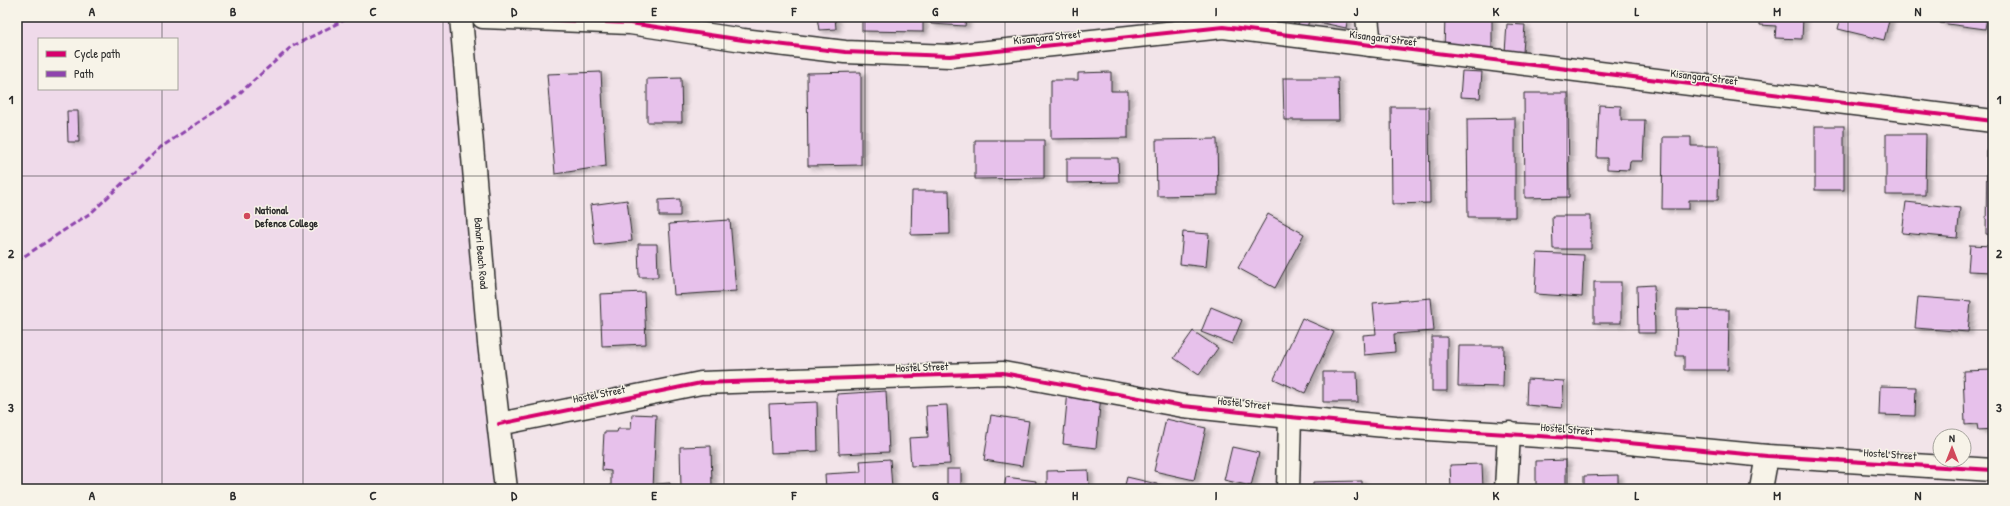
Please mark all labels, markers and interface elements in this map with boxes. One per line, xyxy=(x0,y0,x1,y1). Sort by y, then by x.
text: A xyxy=(89,2,96,20)
text: B xyxy=(230,2,237,20)
text: C xyxy=(369,2,377,20)
text: D xyxy=(511,2,518,20)
text: E xyxy=(651,2,657,20)
text: F xyxy=(791,2,798,20)
text: G xyxy=(932,2,939,20)
text: H xyxy=(1072,2,1078,20)
text: I xyxy=(1214,2,1218,20)
text: J xyxy=(1354,2,1359,20)
text: K xyxy=(1493,2,1500,20)
text: L xyxy=(1635,2,1640,20)
text: M xyxy=(1773,2,1781,20)
text: N xyxy=(1915,2,1922,20)
street label: Kisangara Street xyxy=(1013,26,1082,47)
street label: Kisangara Street xyxy=(1349,27,1418,49)
legend xyxy=(38,38,178,90)
text: Cycle path xyxy=(74,45,120,62)
text: Path xyxy=(74,65,94,82)
street label: Kisangara Street xyxy=(1670,66,1739,88)
text: 1 xyxy=(9,90,14,108)
text: 1 xyxy=(1997,90,2002,108)
place label: National Defence College xyxy=(255,203,319,231)
marker: National Defence College xyxy=(242,211,252,221)
street label: Bahari Beach Road xyxy=(471,217,491,290)
text: 2 xyxy=(8,244,15,262)
text: 2 xyxy=(1996,244,2003,262)
street label: Hostel Street xyxy=(895,359,949,375)
street label: Hostel Street xyxy=(572,382,627,406)
street label: Hostel Street xyxy=(1217,393,1271,413)
text: 3 xyxy=(8,398,14,416)
text: 3 xyxy=(1996,398,2002,416)
street label: Hostel Street xyxy=(1540,420,1594,438)
north arrow xyxy=(1932,428,1972,468)
text: N xyxy=(1949,431,1955,445)
street label: Hostel Street xyxy=(1863,445,1917,463)
text: A xyxy=(89,486,96,504)
text: B xyxy=(230,486,237,504)
text: C xyxy=(369,486,377,504)
text: D xyxy=(511,486,518,504)
text: E xyxy=(651,486,657,504)
text: F xyxy=(791,486,798,504)
text: G xyxy=(932,486,939,504)
text: H xyxy=(1072,486,1078,504)
text: I xyxy=(1214,486,1218,504)
text: J xyxy=(1354,486,1359,504)
text: K xyxy=(1493,486,1500,504)
text: L xyxy=(1635,486,1640,504)
text: M xyxy=(1773,486,1781,504)
text: N xyxy=(1915,486,1922,504)

